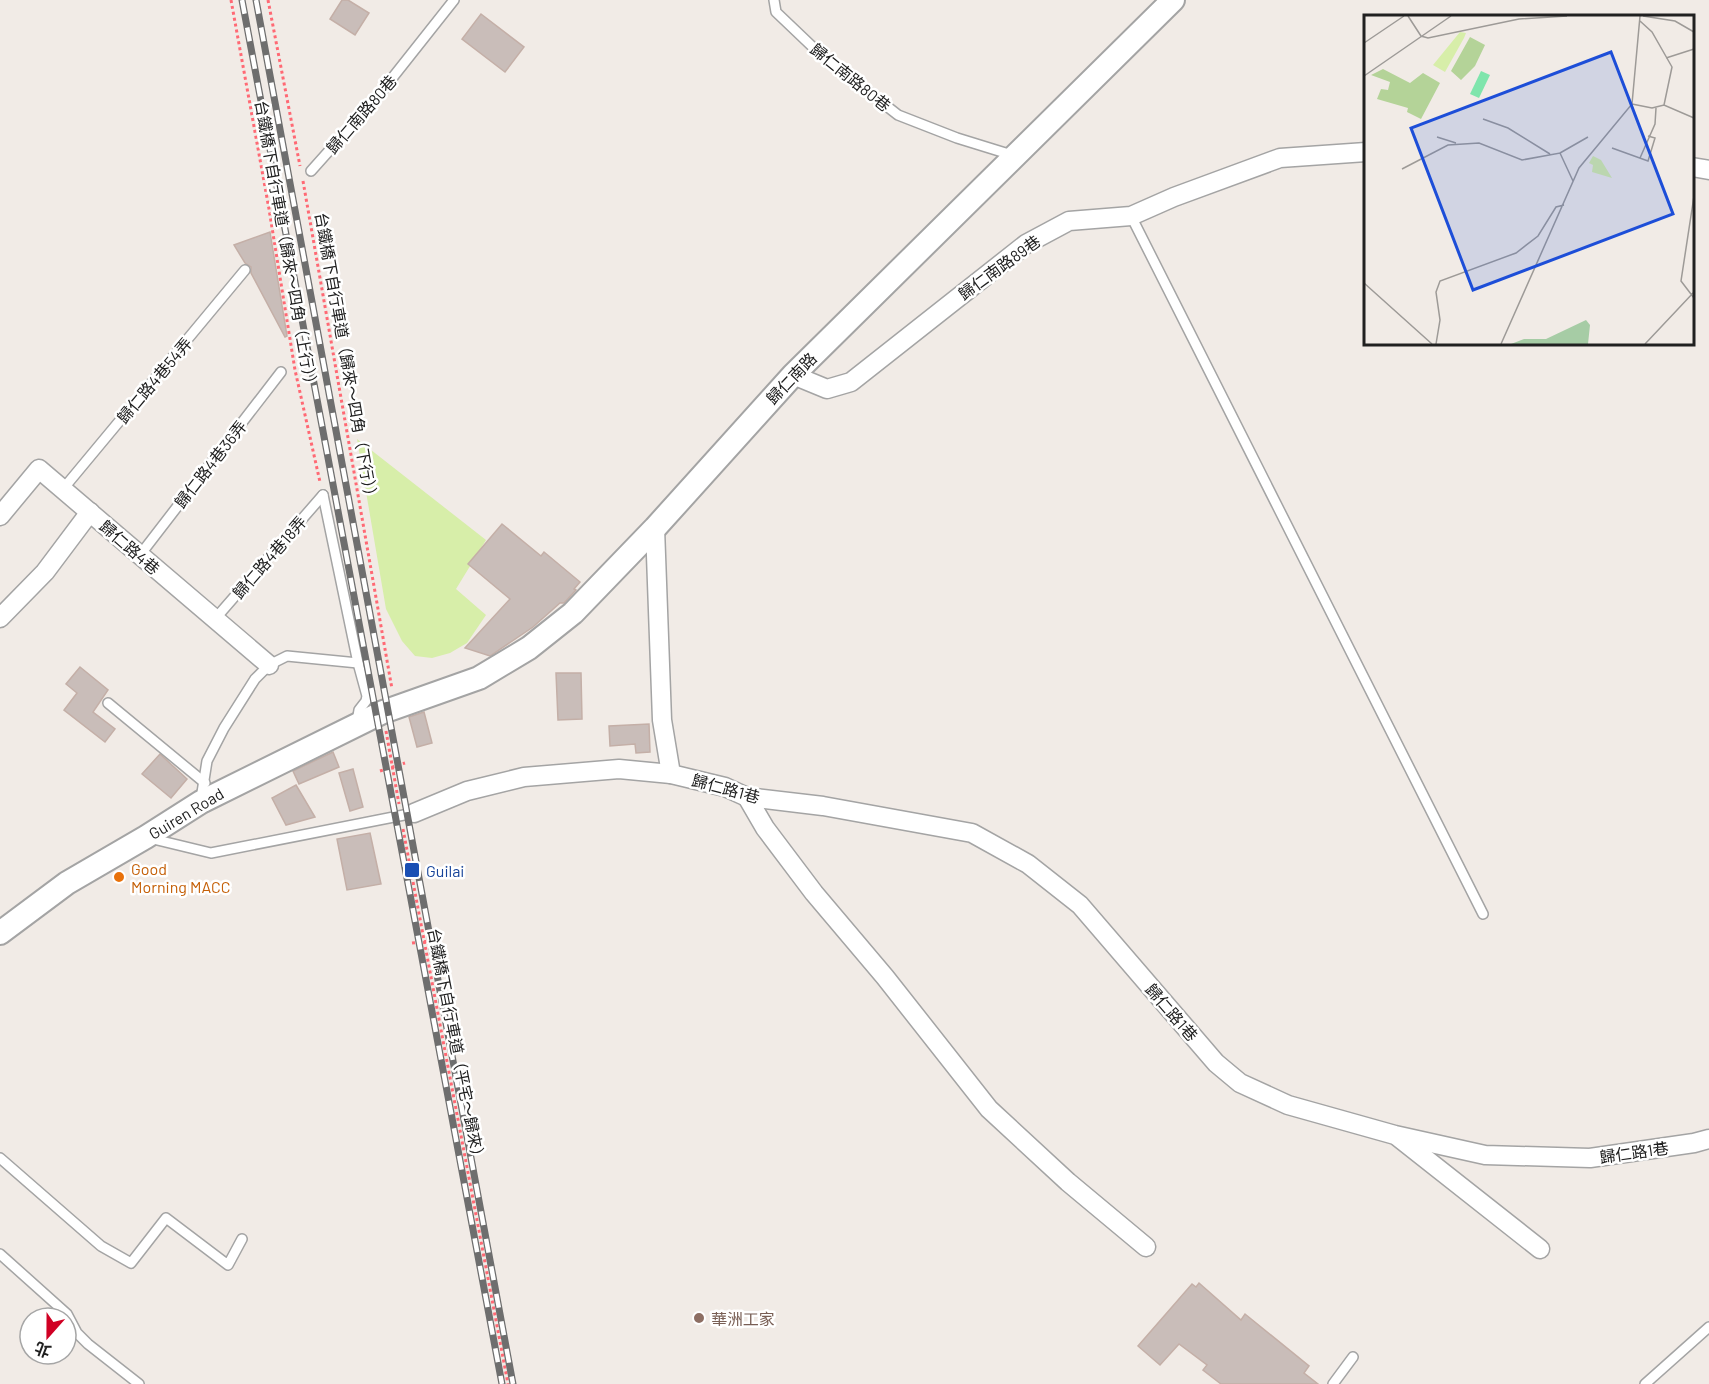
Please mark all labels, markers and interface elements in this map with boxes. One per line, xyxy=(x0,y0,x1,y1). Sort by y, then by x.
inset map xyxy=(1364,15,1694,345)
street label: 歸仁南路80巷 xyxy=(807,39,895,115)
street label: 歸仁南路80巷 xyxy=(322,71,400,157)
street label: 台鐵橋下自行車道（歸來～四角（上行）） xyxy=(252,99,322,393)
street label: 台鐵橋下自行車道（歸來～四角（下行）） xyxy=(312,211,382,505)
street label: 歸仁南路89巷 xyxy=(954,231,1044,303)
street label: 歸仁路4巷54弄 xyxy=(113,333,195,427)
street label: 歸仁南路 xyxy=(762,348,820,408)
street label: 歸仁路4巷36弄 xyxy=(170,417,250,511)
street label: 歸仁路4巷18弄 xyxy=(228,512,310,602)
street label: 歸仁路4巷 xyxy=(96,516,164,578)
street label: 歸仁路1巷 xyxy=(690,770,762,806)
street label: Guiren Road xyxy=(145,783,227,843)
place label: Good Morning MACC xyxy=(131,859,230,896)
marker: Guilai xyxy=(403,861,421,879)
place label: Guilai xyxy=(426,861,464,880)
marker: Good Morning MACC xyxy=(112,870,126,884)
street label: 台鐵橋下自行車道（平宅～歸來） xyxy=(425,926,489,1166)
street label: 歸仁路1巷 xyxy=(1142,980,1202,1044)
street label: 歸仁路1巷 xyxy=(1598,1138,1670,1166)
north arrow xyxy=(18,1306,78,1366)
place label: 華洲工家 xyxy=(711,1309,775,1328)
marker: 華洲工家 xyxy=(692,1311,706,1325)
text: 北 xyxy=(32,1339,53,1362)

